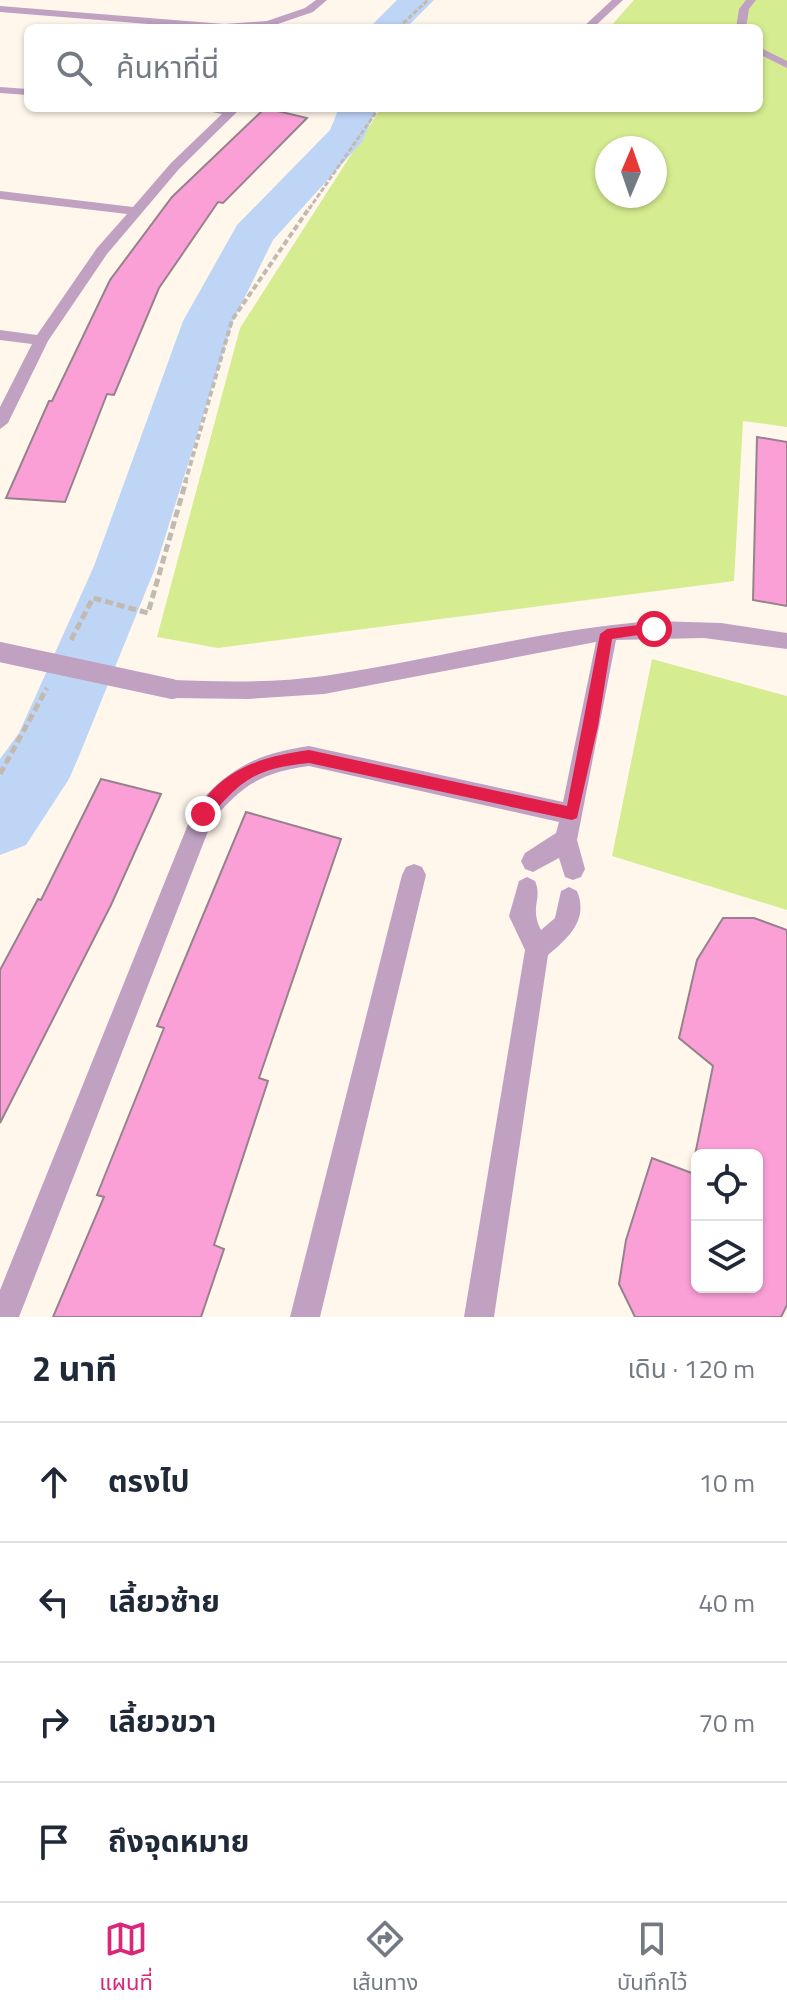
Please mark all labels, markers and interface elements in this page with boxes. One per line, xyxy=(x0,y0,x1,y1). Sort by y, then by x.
search box xyxy=(24,24,763,112)
text: ค้นหาที่นี่ xyxy=(116,44,219,90)
icon: search xyxy=(52,46,96,90)
north arrow xyxy=(595,136,667,208)
route start xyxy=(636,611,672,647)
route end xyxy=(185,796,221,832)
map controls xyxy=(691,1149,763,1293)
button: locate xyxy=(691,1149,763,1221)
button: layers xyxy=(691,1221,763,1293)
text: 2 นาที xyxy=(32,1342,117,1394)
text: เดิน · 120 m xyxy=(627,1349,755,1388)
text: ตรงไป xyxy=(108,1458,190,1504)
icon: ahead xyxy=(32,1460,76,1504)
text: 10 m xyxy=(698,1463,755,1502)
text: เลี้ยวซ้าย xyxy=(108,1578,220,1624)
icon: left xyxy=(32,1580,76,1624)
text: 40 m xyxy=(698,1583,755,1622)
text: เลี้ยวขวา xyxy=(108,1698,216,1744)
icon: right xyxy=(32,1700,76,1744)
text: 70 m xyxy=(698,1703,755,1742)
text: ถึงจุดหมาย xyxy=(108,1818,249,1864)
icon: arrive xyxy=(32,1820,76,1864)
tab: แผนที่ xyxy=(99,1917,153,2000)
tab: เส้นทาง xyxy=(352,1917,418,2000)
tab: บันทึกไว้ xyxy=(617,1917,688,2000)

